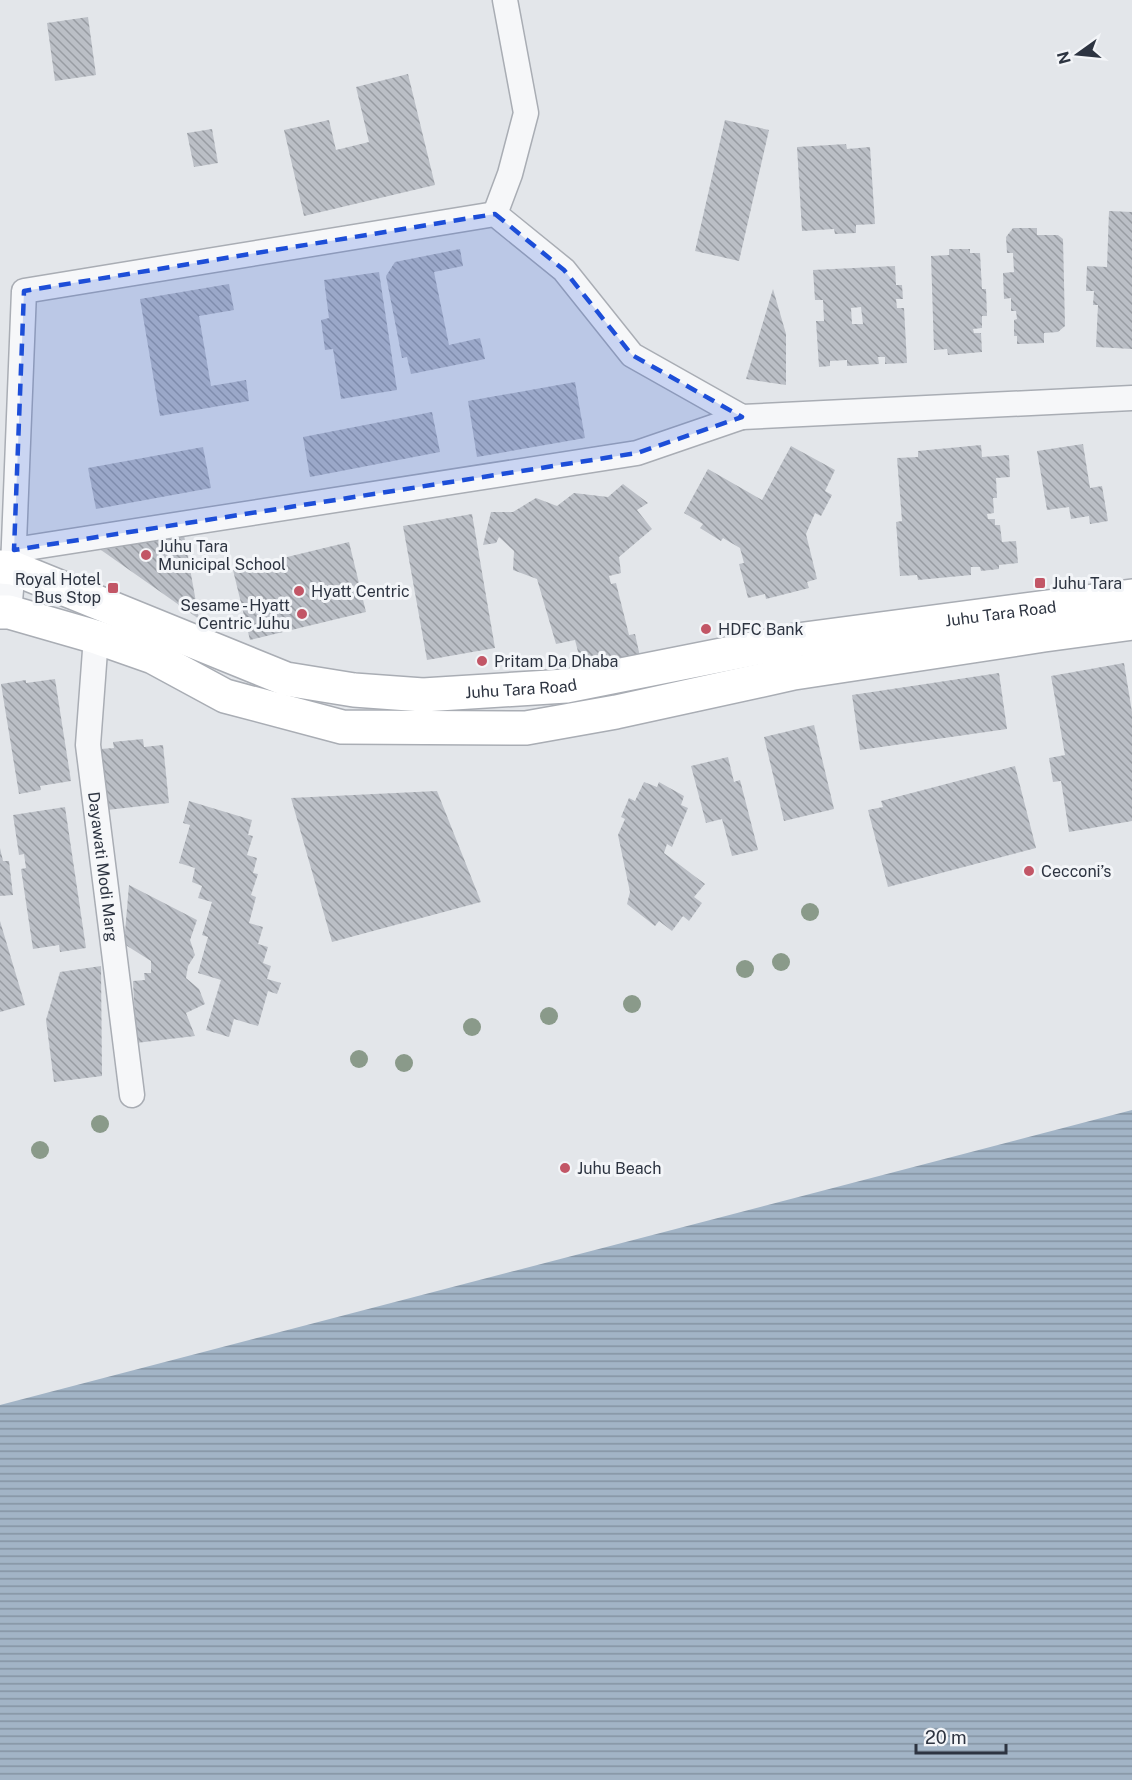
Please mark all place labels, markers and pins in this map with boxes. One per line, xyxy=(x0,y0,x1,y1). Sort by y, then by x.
place label: Juhu Tara Municipal School xyxy=(158,537,286,574)
marker: Juhu Tara Municipal School xyxy=(139,548,153,562)
place label: Royal Hotel Bus Stop xyxy=(15,570,101,607)
place label: Juhu Tara xyxy=(1052,574,1122,593)
marker: Juhu Tara xyxy=(1033,576,1047,590)
marker: Royal Hotel Bus Stop xyxy=(106,581,120,595)
place label: Hyatt Centric xyxy=(311,582,410,601)
marker: Hyatt Centric xyxy=(292,584,306,598)
place label: Sesame - Hyatt Centric Juhu xyxy=(180,596,290,633)
marker: Sesame - Hyatt Centric Juhu xyxy=(295,607,309,621)
place label: HDFC Bank xyxy=(718,620,804,639)
marker: HDFC Bank xyxy=(699,622,713,636)
place label: Pritam Da Dhaba xyxy=(494,652,618,671)
marker: Pritam Da Dhaba xyxy=(475,654,489,668)
place label: Cecconi’s xyxy=(1041,862,1111,881)
marker: Cecconi’s xyxy=(1022,864,1036,878)
place label: Juhu Beach xyxy=(577,1159,661,1178)
marker: Juhu Beach xyxy=(558,1161,572,1175)

